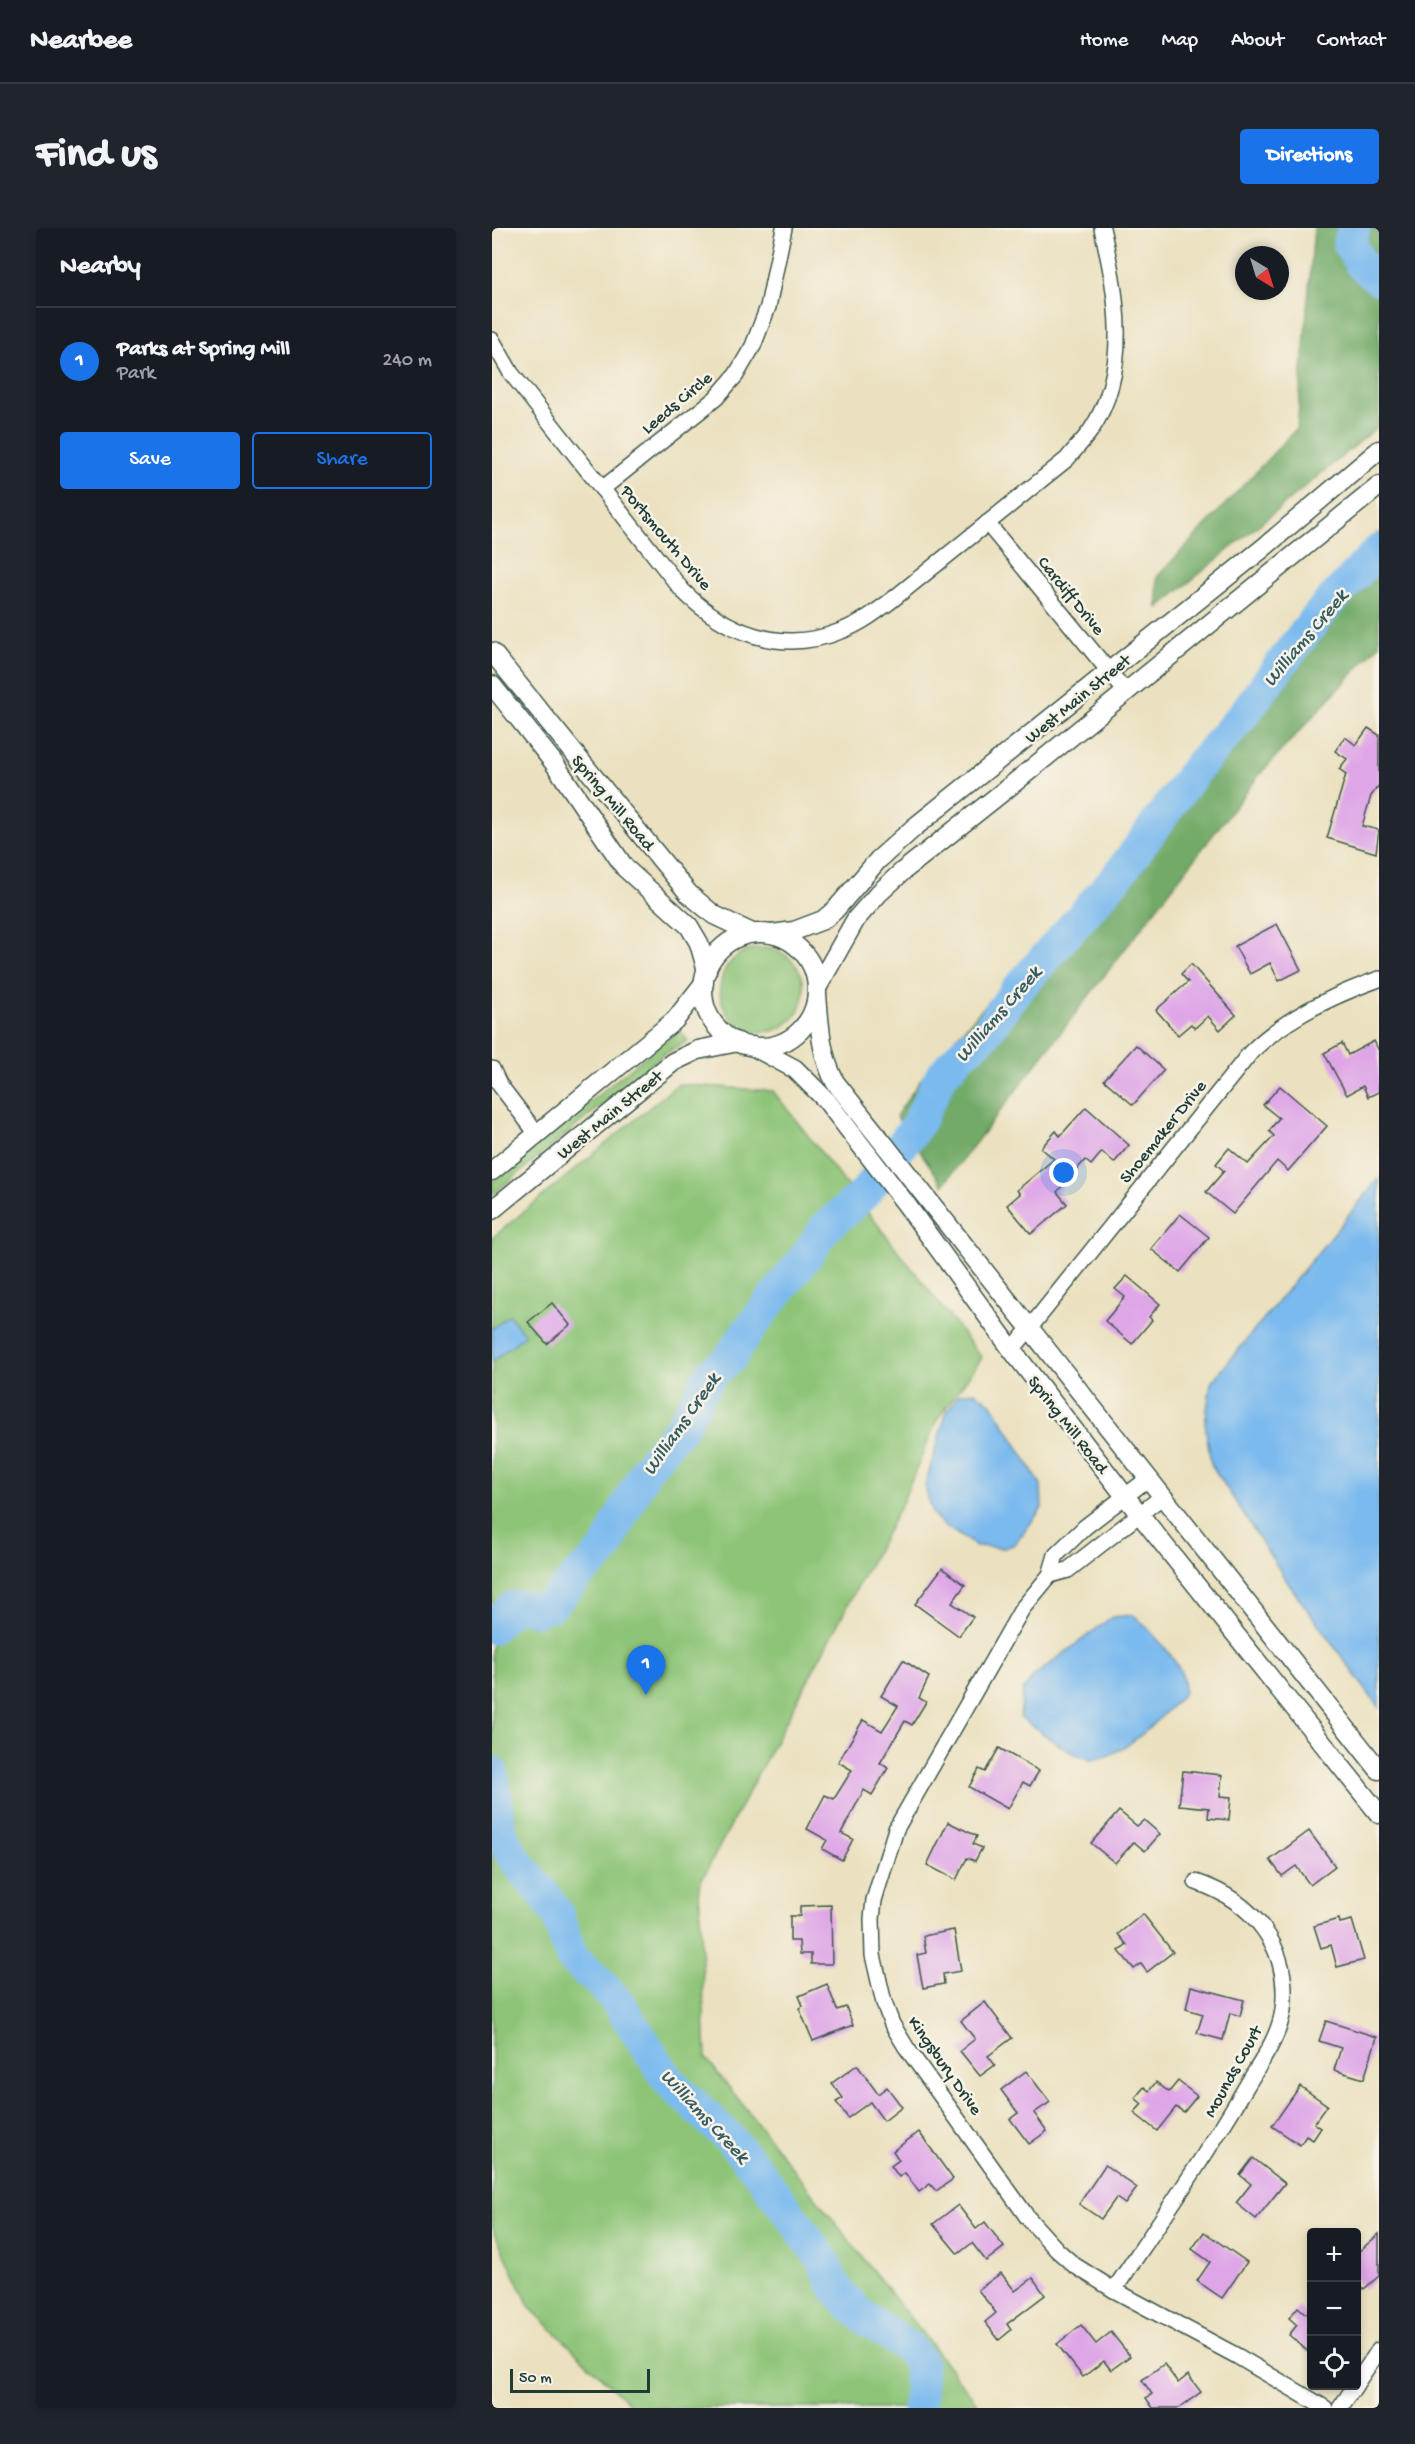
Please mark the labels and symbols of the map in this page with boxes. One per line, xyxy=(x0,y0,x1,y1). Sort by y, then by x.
north arrow xyxy=(1235,246,1289,300)
street label: Leeds Circle xyxy=(638,368,718,440)
street label: Portsmouth Drive xyxy=(614,481,716,596)
street label: Cardiff Drive xyxy=(1032,553,1109,641)
water label: Williams Creek xyxy=(1260,585,1355,692)
street label: West Main Street xyxy=(1021,650,1137,749)
street label: Spring Mill Road xyxy=(566,751,659,857)
water label: Williams Creek xyxy=(952,961,1049,1068)
street label: West Main Street xyxy=(553,1066,669,1165)
street label: Shoemaker Drive xyxy=(1116,1076,1212,1188)
your location xyxy=(1049,1158,1078,1187)
water label: Williams Creek xyxy=(639,1368,728,1480)
street label: Spring Mill Road xyxy=(1022,1372,1113,1480)
pin: 1 xyxy=(626,1646,666,1695)
street label: Kingsbury Drive xyxy=(902,2013,986,2121)
street label: Mounds Court xyxy=(1200,2021,1269,2122)
water label: Williams Creek xyxy=(654,2066,754,2170)
scale bar xyxy=(510,2366,650,2394)

